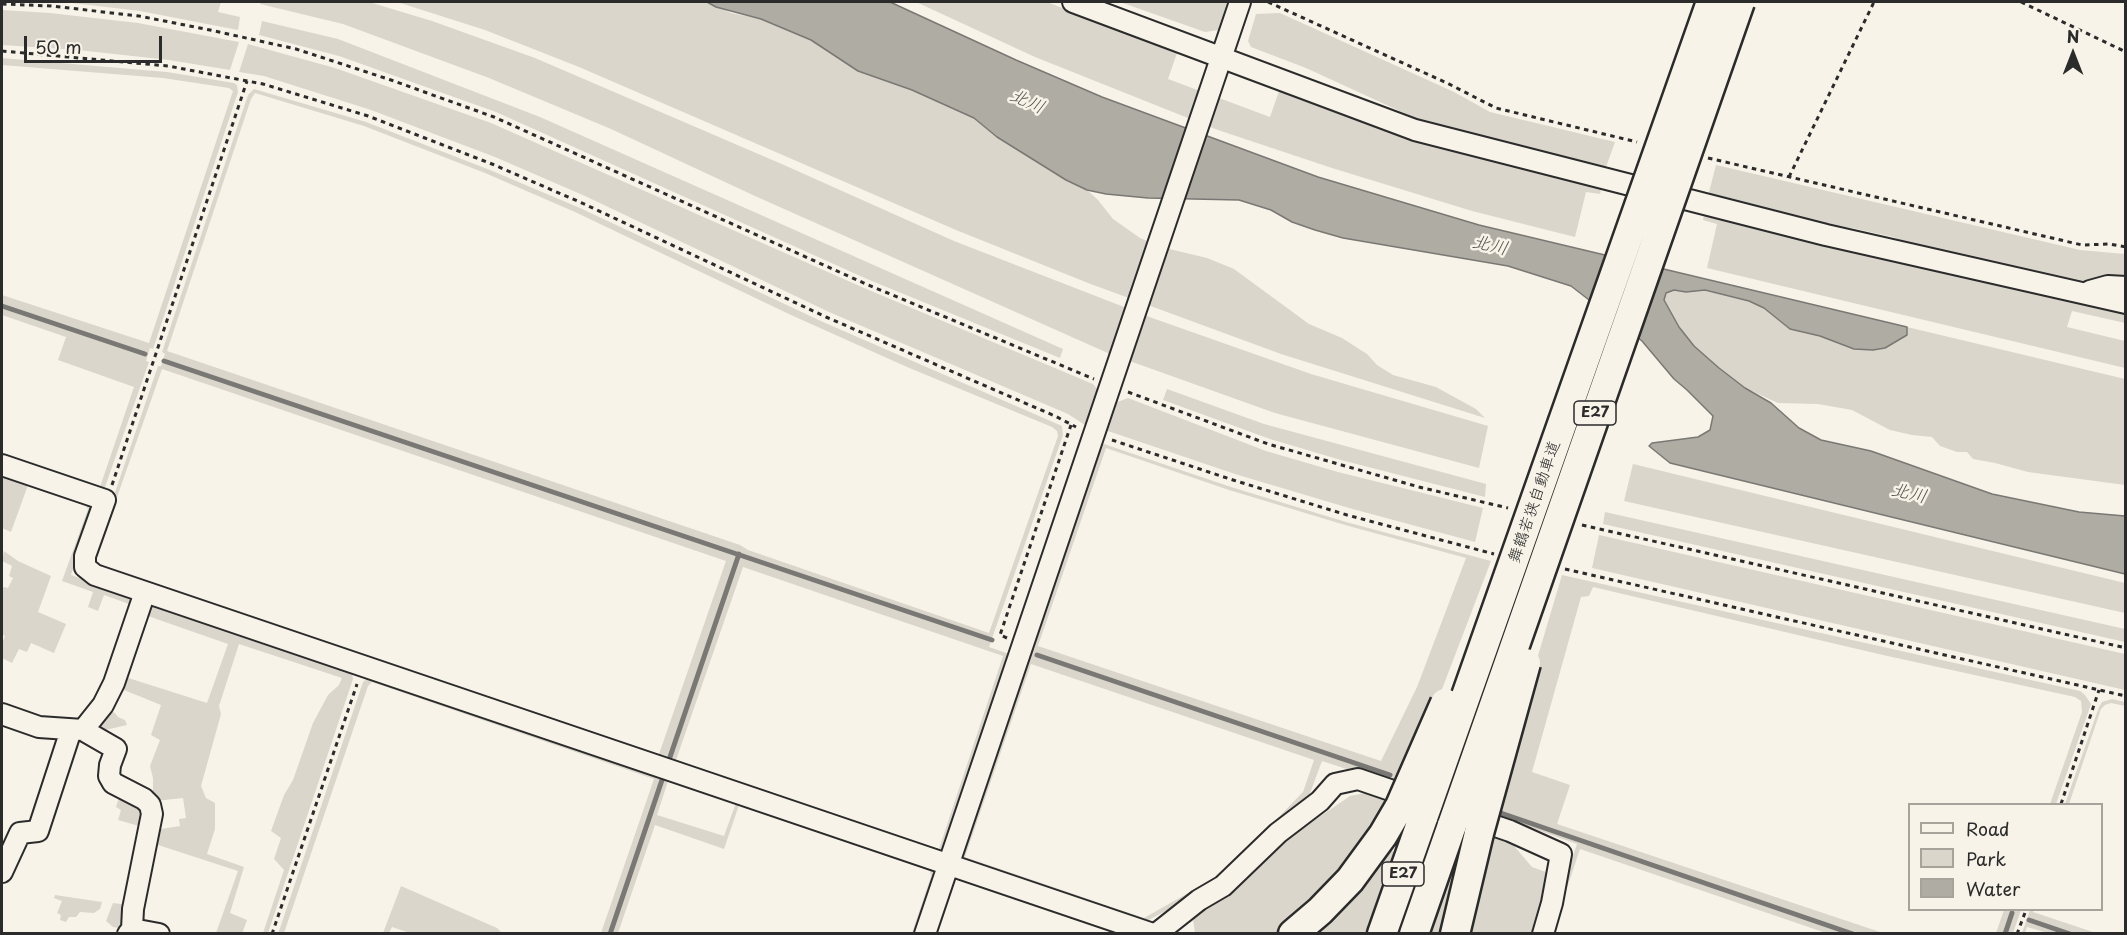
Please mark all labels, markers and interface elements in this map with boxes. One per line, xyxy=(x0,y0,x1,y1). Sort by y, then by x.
scale bar xyxy=(27,24,165,62)
north arrow xyxy=(2043,24,2103,84)
text: N xyxy=(2067,24,2079,48)
text: 50 m xyxy=(35,33,82,60)
water label: 北川 xyxy=(1006,85,1048,119)
water label: 北川 xyxy=(1470,231,1510,261)
road number: E27 xyxy=(1574,401,1616,425)
street label: 舞鶴若狭自動車道 xyxy=(1505,438,1565,566)
water label: 北川 xyxy=(1889,479,1929,509)
legend xyxy=(1908,803,2103,911)
text: Road xyxy=(1966,815,2010,842)
text: Park xyxy=(1966,845,2006,872)
road number: E27 xyxy=(1382,862,1424,886)
text: Water xyxy=(1966,875,2020,902)

